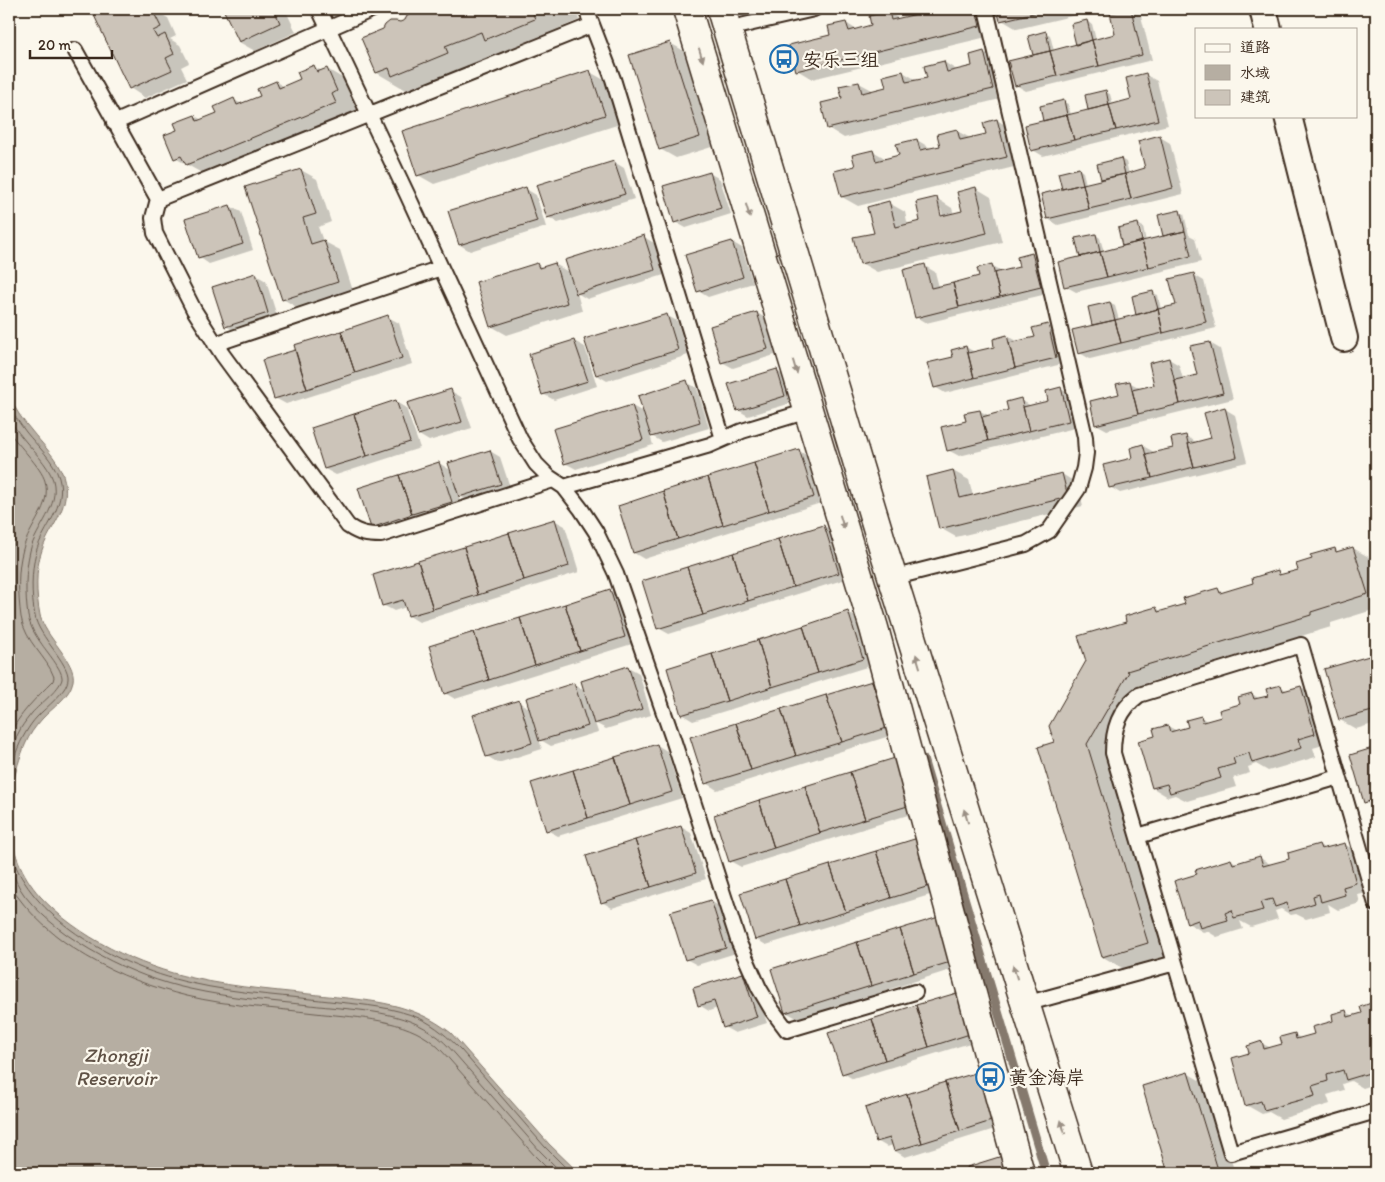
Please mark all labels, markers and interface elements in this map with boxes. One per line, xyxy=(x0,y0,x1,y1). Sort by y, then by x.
scale bar xyxy=(30,28,112,60)
legend xyxy=(1195,28,1358,118)
text: 20 m xyxy=(38,36,72,54)
text: 道路 xyxy=(1240,38,1270,56)
bus stop icon: 安乐三组 xyxy=(769,44,799,74)
one-way arrow xyxy=(698,48,705,63)
place label: 安乐三组 xyxy=(803,48,879,71)
text: 水域 xyxy=(1240,64,1270,82)
text: 建筑 xyxy=(1240,88,1270,106)
one-way arrow xyxy=(744,204,752,219)
one-way arrow xyxy=(791,359,799,374)
one-way arrow xyxy=(838,515,846,530)
one-way arrow xyxy=(914,654,922,669)
one-way arrow xyxy=(962,809,970,824)
one-way arrow xyxy=(1010,964,1018,979)
water label: Zhongji Reservoir xyxy=(76,1043,158,1090)
bus stop icon: 黄金海岸 xyxy=(975,1062,1005,1092)
place label: 黄金海岸 xyxy=(1009,1066,1085,1089)
one-way arrow xyxy=(1059,1119,1066,1134)

